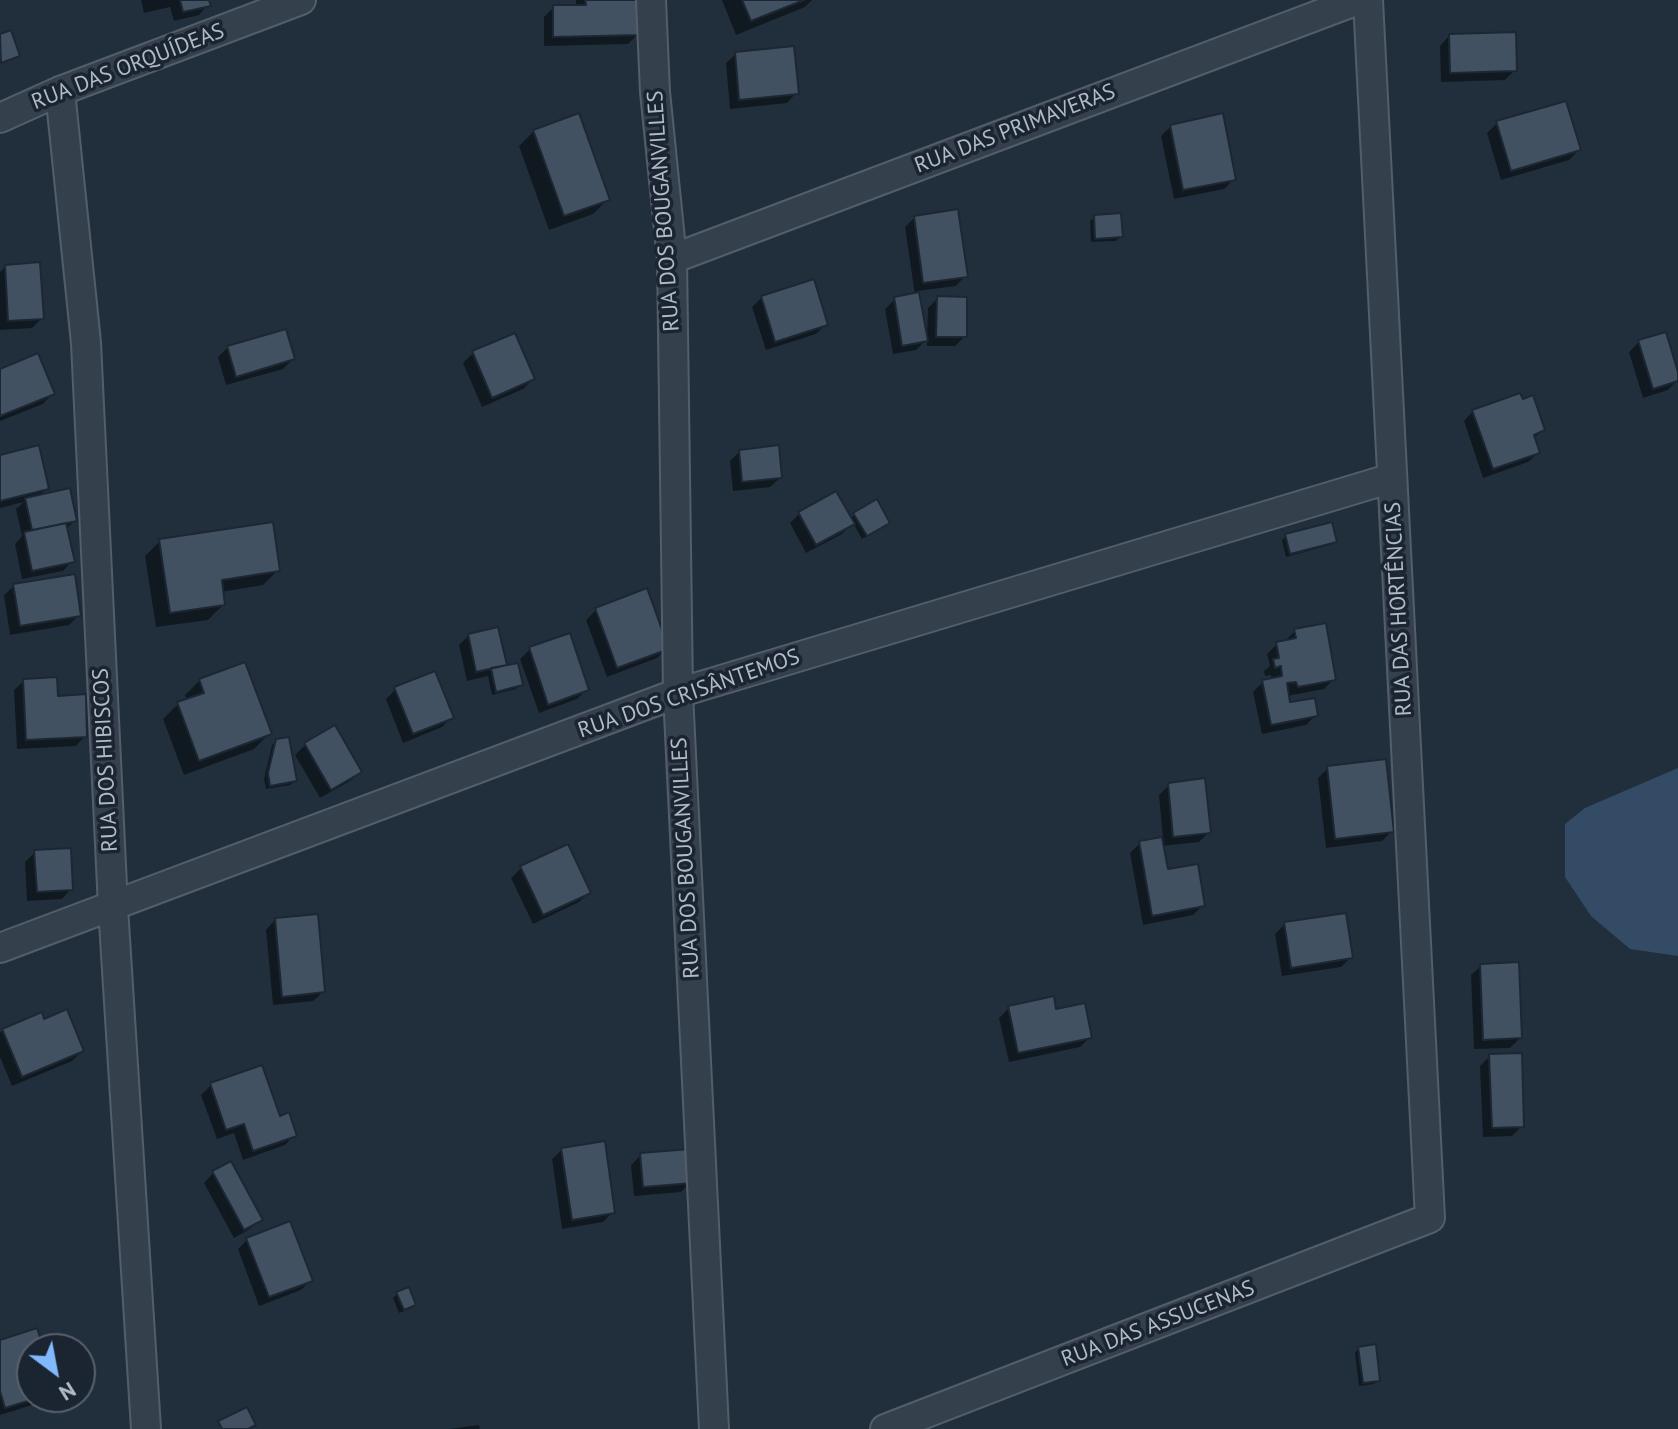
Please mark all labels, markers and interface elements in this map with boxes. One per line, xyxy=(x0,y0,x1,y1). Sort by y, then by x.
street label: RUA DAS ORQUÍDEAS xyxy=(28,18,228,116)
street label: RUA DAS PRIMAVERAS xyxy=(911,79,1119,179)
street label: RUA DOS BOUGANVILLES xyxy=(642,90,686,332)
street label: RUA DAS HORTÊNCIAS xyxy=(1380,501,1418,717)
street label: RUA DOS CRISÂNTEMOS xyxy=(575,644,803,744)
street label: RUA DOS HIBISCOS xyxy=(88,667,124,853)
street label: RUA DOS BOUGANVILLES xyxy=(666,737,706,979)
street label: RUA DAS ASSUCENAS xyxy=(1058,1275,1258,1373)
north arrow xyxy=(16,1333,96,1413)
text: N xyxy=(54,1376,81,1407)

